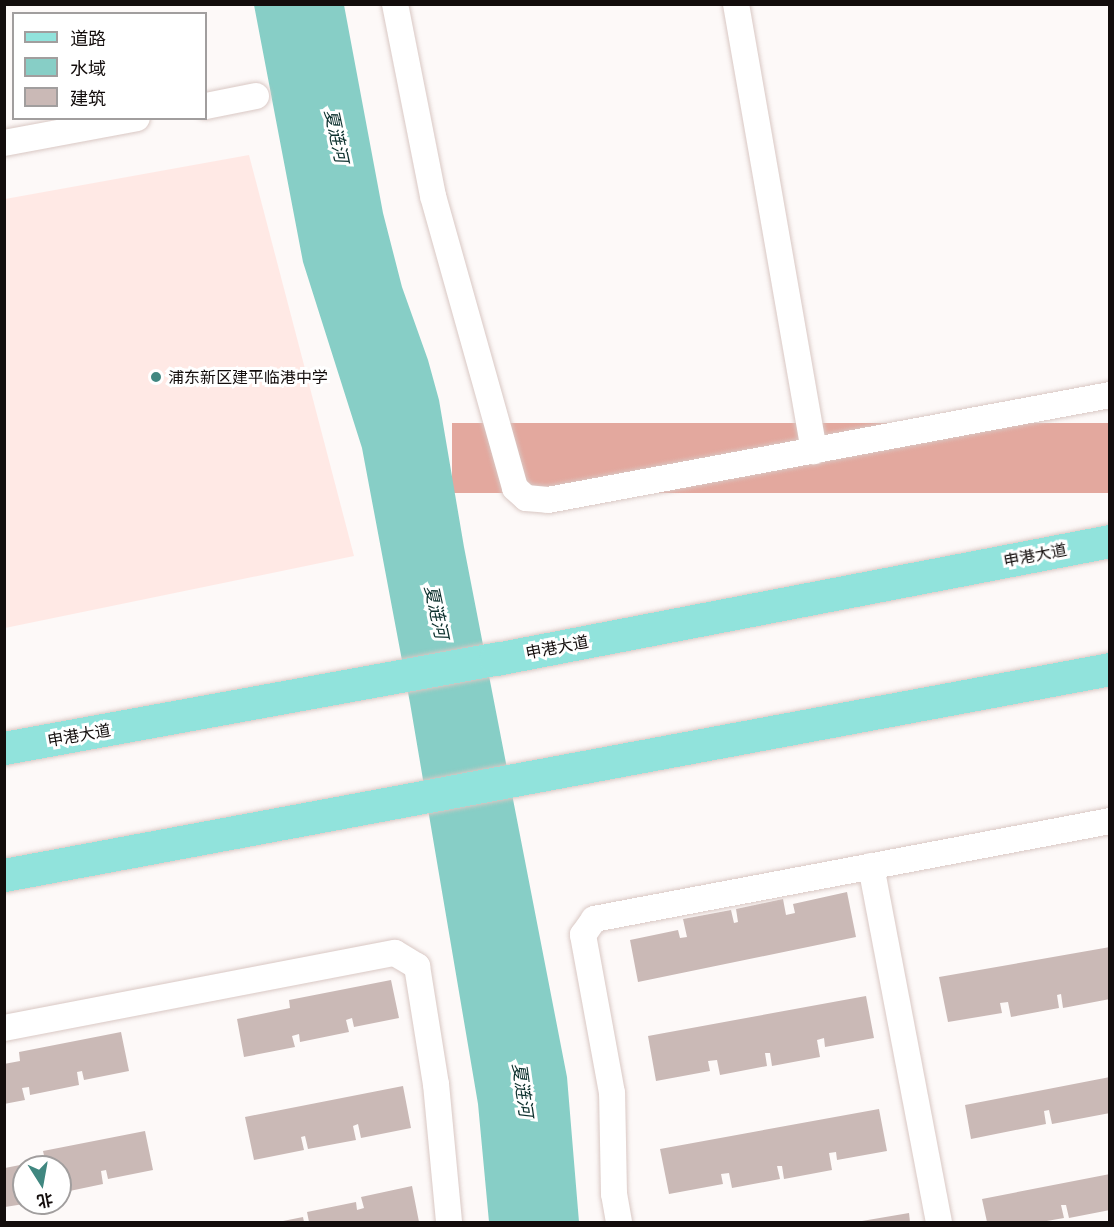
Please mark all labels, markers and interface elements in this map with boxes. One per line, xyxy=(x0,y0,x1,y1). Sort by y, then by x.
legend xyxy=(12,12,207,120)
text: 道路 xyxy=(70,26,106,51)
text: 水域 xyxy=(70,56,106,81)
text: 建筑 xyxy=(70,86,106,111)
water label: 夏涟河 xyxy=(320,107,352,165)
place label: 浦东新区建平临港中学 xyxy=(168,367,328,387)
marker: 浦东新区建平临港中学 xyxy=(149,370,163,384)
street label: 申港大道 xyxy=(1002,539,1068,571)
water label: 夏涟河 xyxy=(420,583,452,641)
street label: 申港大道 xyxy=(524,631,590,663)
street label: 申港大道 xyxy=(46,720,112,750)
water label: 夏涟河 xyxy=(508,1062,536,1118)
north arrow xyxy=(12,1155,72,1215)
text: 北 xyxy=(35,1188,55,1213)

